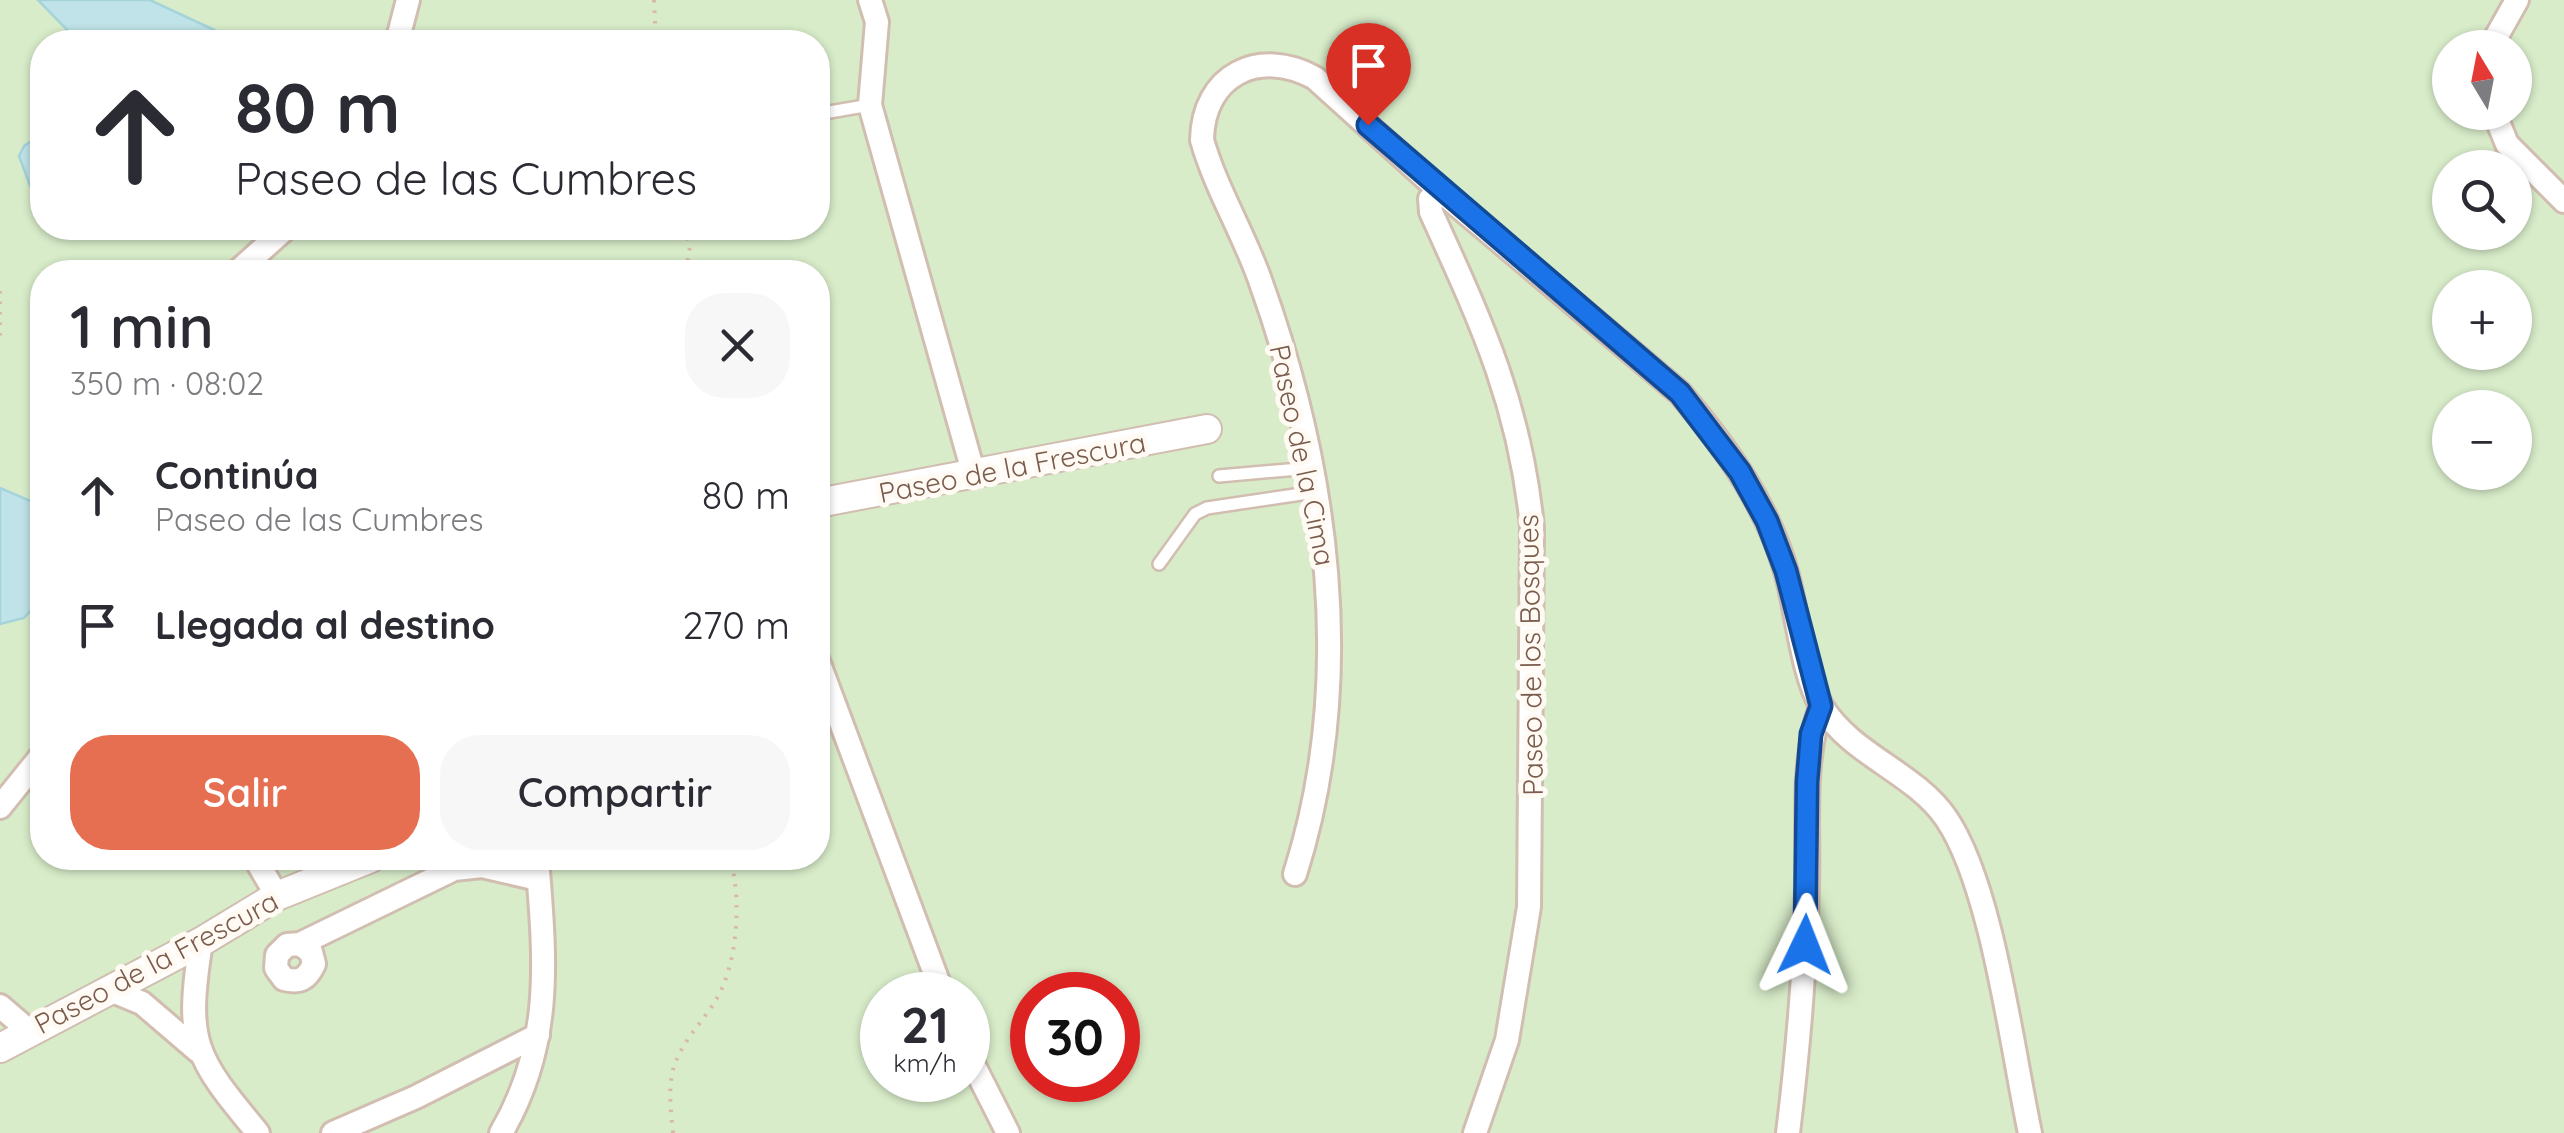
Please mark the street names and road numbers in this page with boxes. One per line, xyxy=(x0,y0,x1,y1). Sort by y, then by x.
street label: Paseo de la Cima xyxy=(1262,341,1344,569)
street label: Paseo de la Frescura xyxy=(876,424,1148,510)
street label: Paseo de los Bosques xyxy=(1510,514,1550,796)
street label: Paseo de la Frescura xyxy=(28,883,284,1041)

